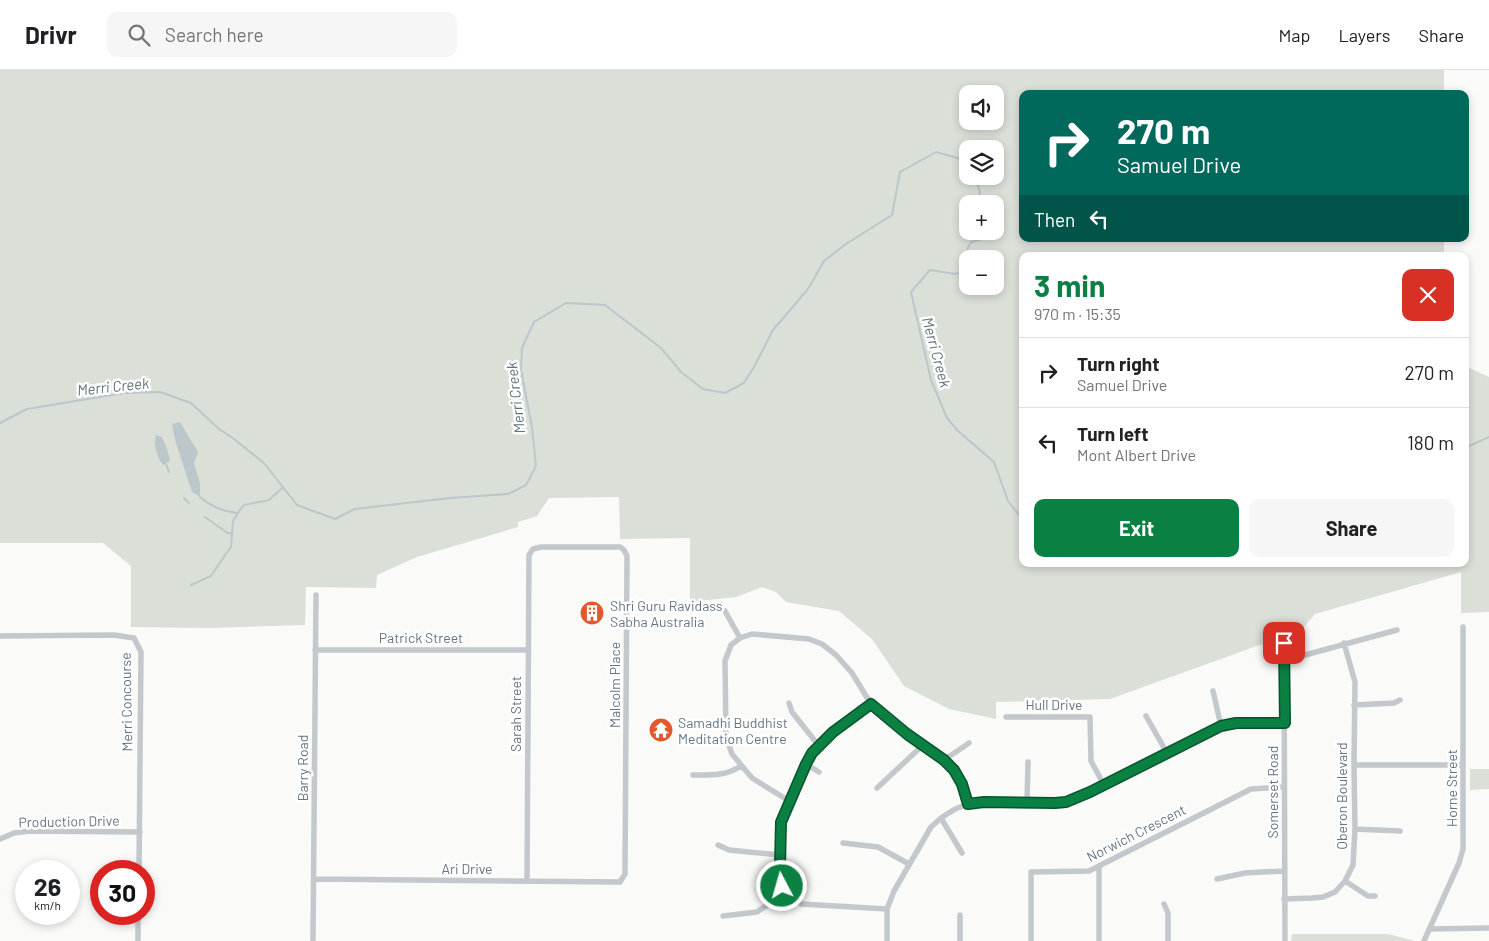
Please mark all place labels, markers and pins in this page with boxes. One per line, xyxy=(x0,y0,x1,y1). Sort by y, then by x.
place label: Shri Guru Ravidass Sabha Australia xyxy=(610,597,723,630)
building icon: Shri Guru Ravidass Sabha Australia xyxy=(579,600,605,626)
pin xyxy=(1263,622,1305,664)
place label: Samadhi Buddhist Meditation Centre xyxy=(678,714,788,747)
temple icon: Samadhi Buddhist Meditation Centre xyxy=(648,717,674,743)

